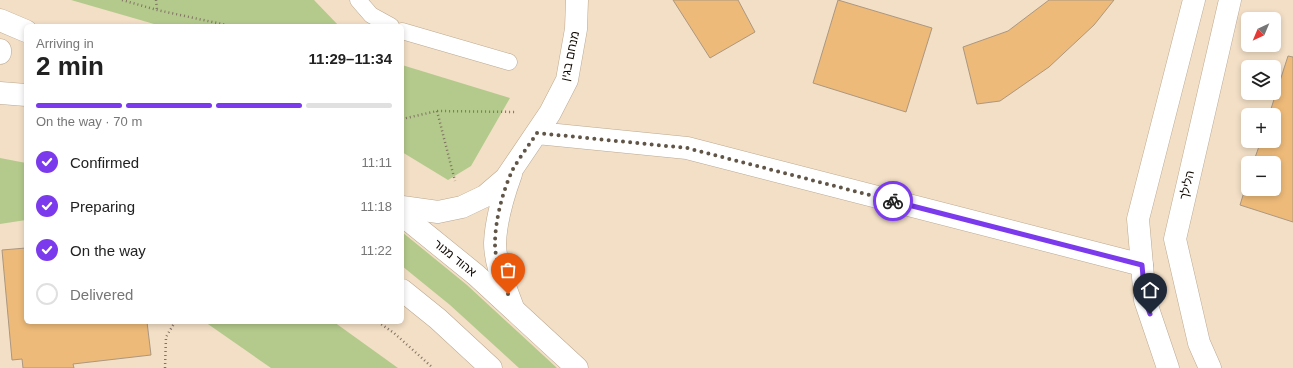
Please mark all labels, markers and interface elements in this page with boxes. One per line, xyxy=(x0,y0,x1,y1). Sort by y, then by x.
north arrow xyxy=(1241,12,1281,52)
map controls xyxy=(1241,12,1281,196)
street label: מנחם בגין xyxy=(558,30,582,82)
text: Arriving in xyxy=(36,36,94,51)
text: 11:29–11:34 xyxy=(309,50,392,67)
text: 2 min xyxy=(36,51,104,81)
button: layers xyxy=(1241,60,1281,100)
button: + xyxy=(1241,108,1281,148)
text: On the way · 70 m xyxy=(36,114,142,129)
icon: check xyxy=(36,151,58,173)
text: Confirmed xyxy=(70,154,139,171)
text: 11:11 xyxy=(361,155,392,170)
button: − xyxy=(1241,156,1281,196)
street label: הלילך xyxy=(1177,169,1197,201)
courier xyxy=(873,181,913,221)
icon: bike xyxy=(882,190,904,212)
icon: check xyxy=(36,195,58,217)
text: Preparing xyxy=(70,198,135,215)
text: 11:18 xyxy=(360,199,392,214)
street label: אהוד מנור xyxy=(431,237,479,280)
icon: check xyxy=(36,239,58,261)
text: On the way xyxy=(70,242,146,259)
text: 11:22 xyxy=(360,243,392,258)
pin xyxy=(491,253,525,294)
icon: bag xyxy=(497,259,519,281)
pin xyxy=(1133,273,1167,314)
icon: home xyxy=(1139,279,1161,301)
text: Delivered xyxy=(70,286,133,303)

